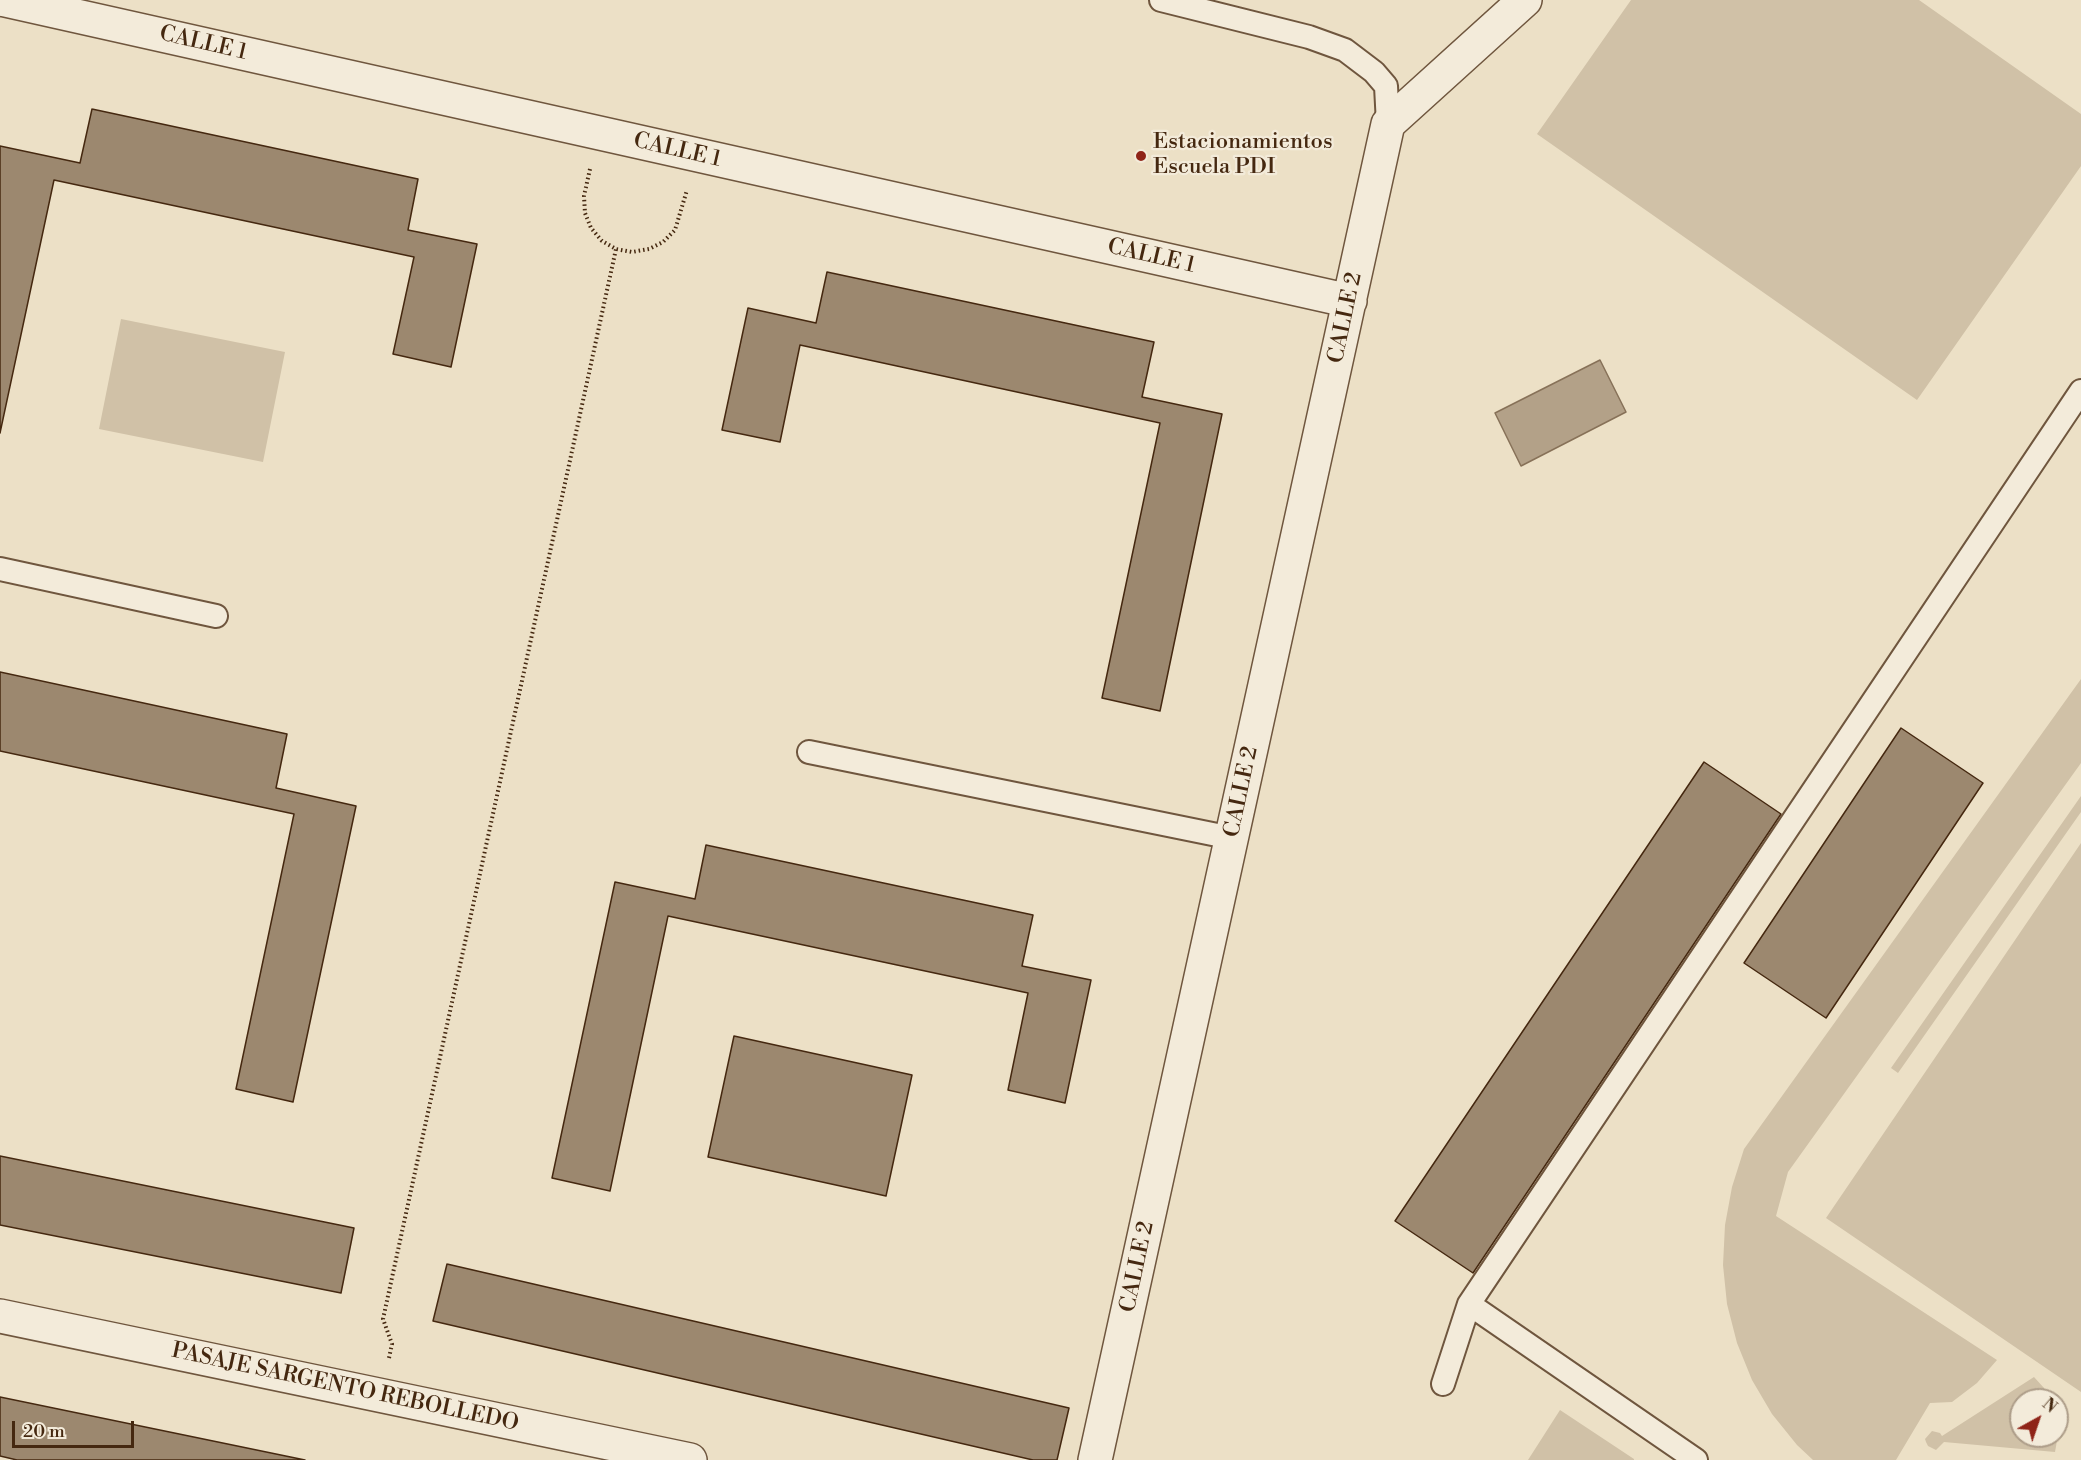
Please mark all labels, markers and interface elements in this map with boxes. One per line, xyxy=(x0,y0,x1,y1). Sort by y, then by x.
street label: CALLE 1 xyxy=(157,21,249,67)
street label: CALLE 1 xyxy=(631,128,723,174)
place label: Estacionamientos Escuela PDI xyxy=(1153,130,1333,182)
marker: Estacionamientos Escuela PDI xyxy=(1134,149,1148,163)
street label: CALLE 1 xyxy=(1105,234,1197,280)
street label: CALLE 2 xyxy=(1324,270,1368,366)
street label: CALLE 2 xyxy=(1220,744,1264,840)
street label: CALLE 2 xyxy=(1116,1219,1160,1315)
street label: PASAJE SARGENTO REBOLLEDO xyxy=(169,1338,521,1438)
north arrow xyxy=(2009,1388,2069,1448)
text: N xyxy=(2038,1394,2061,1417)
scale bar xyxy=(15,1409,136,1447)
text: 20 m xyxy=(23,1420,65,1443)

